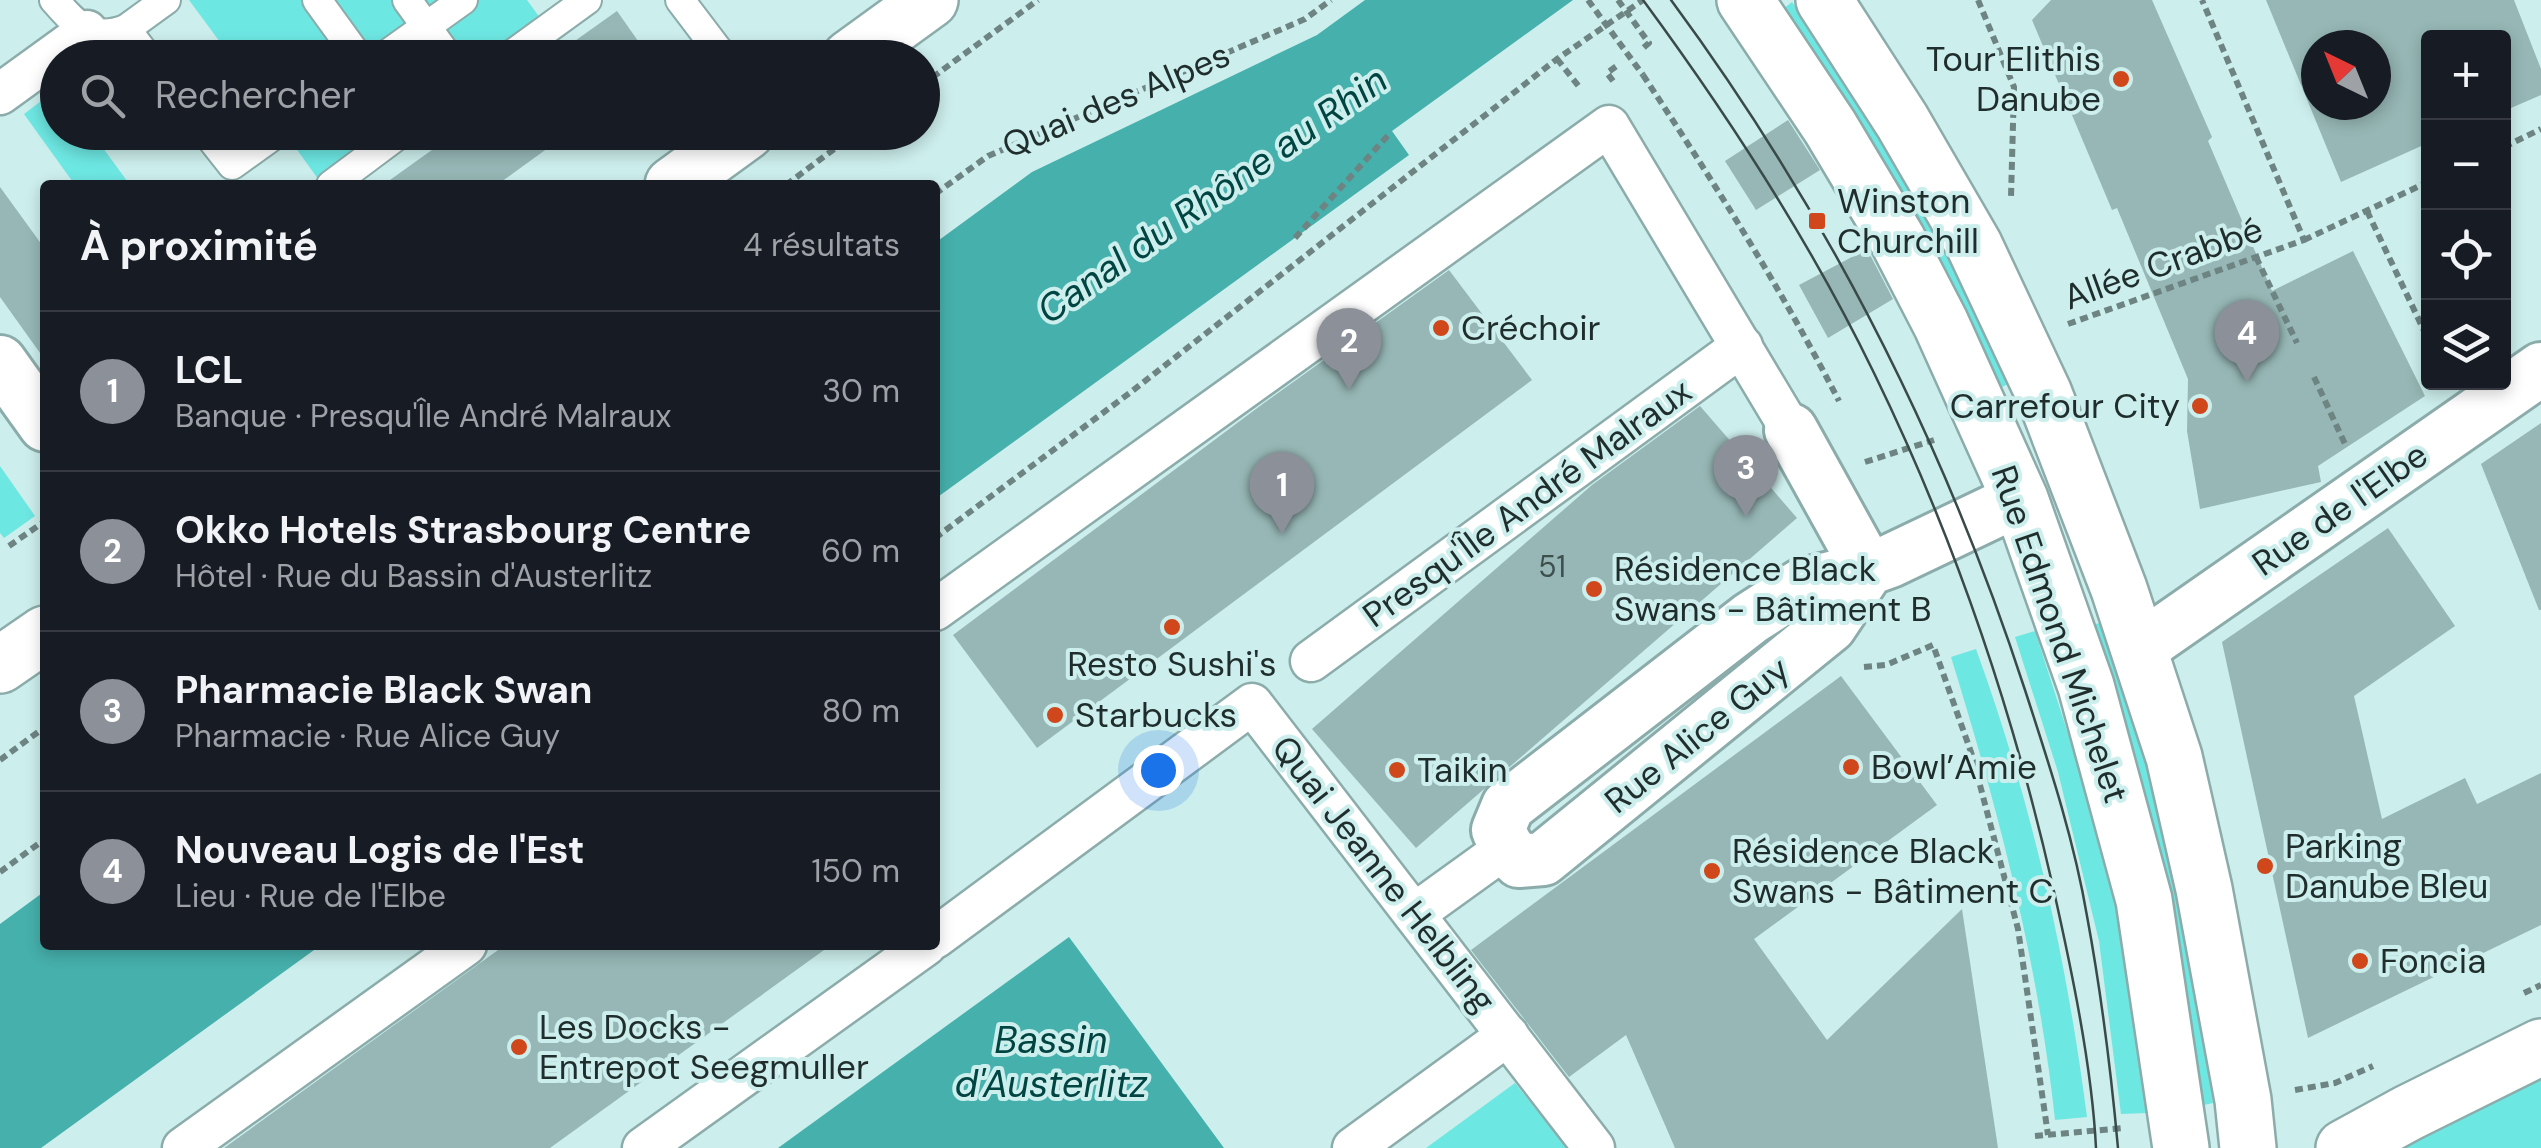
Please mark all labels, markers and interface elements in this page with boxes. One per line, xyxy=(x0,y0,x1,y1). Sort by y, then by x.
north arrow xyxy=(2301,30,2391,120)
map controls xyxy=(2421,30,2511,390)
button: + xyxy=(2421,30,2511,120)
street label: Quai des Alpes xyxy=(995,31,1237,169)
place label: Tour Elithis Danube xyxy=(1926,36,2101,122)
search box xyxy=(40,40,940,150)
water label: Canal du Rhône au Rhin xyxy=(1027,55,1397,335)
icon: search xyxy=(75,68,130,123)
marker: Tour Elithis Danube xyxy=(2110,68,2132,90)
text: Rechercher xyxy=(155,70,356,120)
button: − xyxy=(2421,120,2511,210)
place label: Winston Churchill xyxy=(1837,178,1979,264)
street label: Allée Crabbé xyxy=(2057,206,2269,320)
marker: Winston Churchill xyxy=(1806,210,1828,232)
button: locate xyxy=(2421,210,2511,300)
text: À proximité xyxy=(80,218,318,273)
text: 4 résultats xyxy=(743,224,900,266)
pin: 4 xyxy=(2214,300,2280,382)
button: layers xyxy=(2421,300,2511,390)
place label: Créchoir xyxy=(1461,305,1601,351)
pin: 2 xyxy=(1316,308,1382,390)
marker: Créchoir xyxy=(1430,317,1452,339)
text: LCL xyxy=(175,345,243,395)
street label: Presqu'Île André Malraux xyxy=(1354,368,1700,638)
text: 1 xyxy=(107,370,118,412)
text: 30 m xyxy=(822,370,900,412)
place label: Carrefour City xyxy=(1950,383,2180,429)
text: Banque · Presqu'Île André Malraux xyxy=(175,395,671,437)
marker: Carrefour City xyxy=(2189,395,2211,417)
street label: Rue de l'Elbe xyxy=(2243,432,2437,586)
pin: 3 xyxy=(1714,434,1778,517)
pin: 1 xyxy=(1250,452,1314,534)
street label: Rue Edmond Michelet xyxy=(1981,459,2139,809)
text: Okko Hotels Strasbourg Centre xyxy=(175,505,751,555)
text: 2 xyxy=(103,530,122,572)
text: 60 m xyxy=(821,530,900,572)
place label: Résidence Black Swans - Bâtiment B xyxy=(1614,546,1932,632)
house number: 51 xyxy=(1538,547,1566,586)
text: Hôtel · Rue du Bassin d'Austerlitz xyxy=(175,555,652,597)
marker: Résidence Black Swans - Bâtiment B xyxy=(1583,578,1605,600)
marker: Resto Sushi's xyxy=(1161,616,1183,638)
place label: Resto Sushi's xyxy=(1067,641,1277,687)
street label: Rue Alice Guy xyxy=(1595,646,1799,824)
text: Pharmacie Black Swan xyxy=(175,665,592,715)
text: 3 xyxy=(103,690,122,732)
text: 80 m xyxy=(822,690,900,732)
place label: Starbucks xyxy=(1075,692,1237,738)
marker: Starbucks xyxy=(1044,704,1066,726)
text: Pharmacie · Rue Alice Guy xyxy=(175,715,560,757)
street label: Quai Jeanne Helbling xyxy=(1262,726,1506,1022)
place label: Bowl’Amie xyxy=(1871,744,2037,790)
your location xyxy=(1133,745,1184,796)
place label: Taikin xyxy=(1417,747,1508,793)
marker: Bowl’Amie xyxy=(1840,756,1862,778)
marker: Taikin xyxy=(1386,759,1408,781)
place label: Parking Danube Bleu xyxy=(2285,823,2488,909)
text: Nouveau Logis de l'Est xyxy=(175,825,584,875)
place label: Résidence Black Swans - Bâtiment C xyxy=(1732,828,2054,914)
text: 4 xyxy=(102,850,123,892)
text: 150 m xyxy=(812,850,900,892)
marker: Parking Danube Bleu xyxy=(2254,855,2276,877)
marker: Résidence Black Swans - Bâtiment C xyxy=(1701,860,1723,882)
text: Lieu · Rue de l'Elbe xyxy=(175,875,446,917)
place label: Foncia xyxy=(2380,938,2486,984)
marker: Foncia xyxy=(2349,950,2371,972)
place label: Les Docks - Entrepot Seegmuller xyxy=(539,1004,869,1090)
water label: Bassin d'Austerlitz xyxy=(955,1015,1148,1109)
marker: Les Docks - Entrepot Seegmuller xyxy=(508,1036,530,1058)

